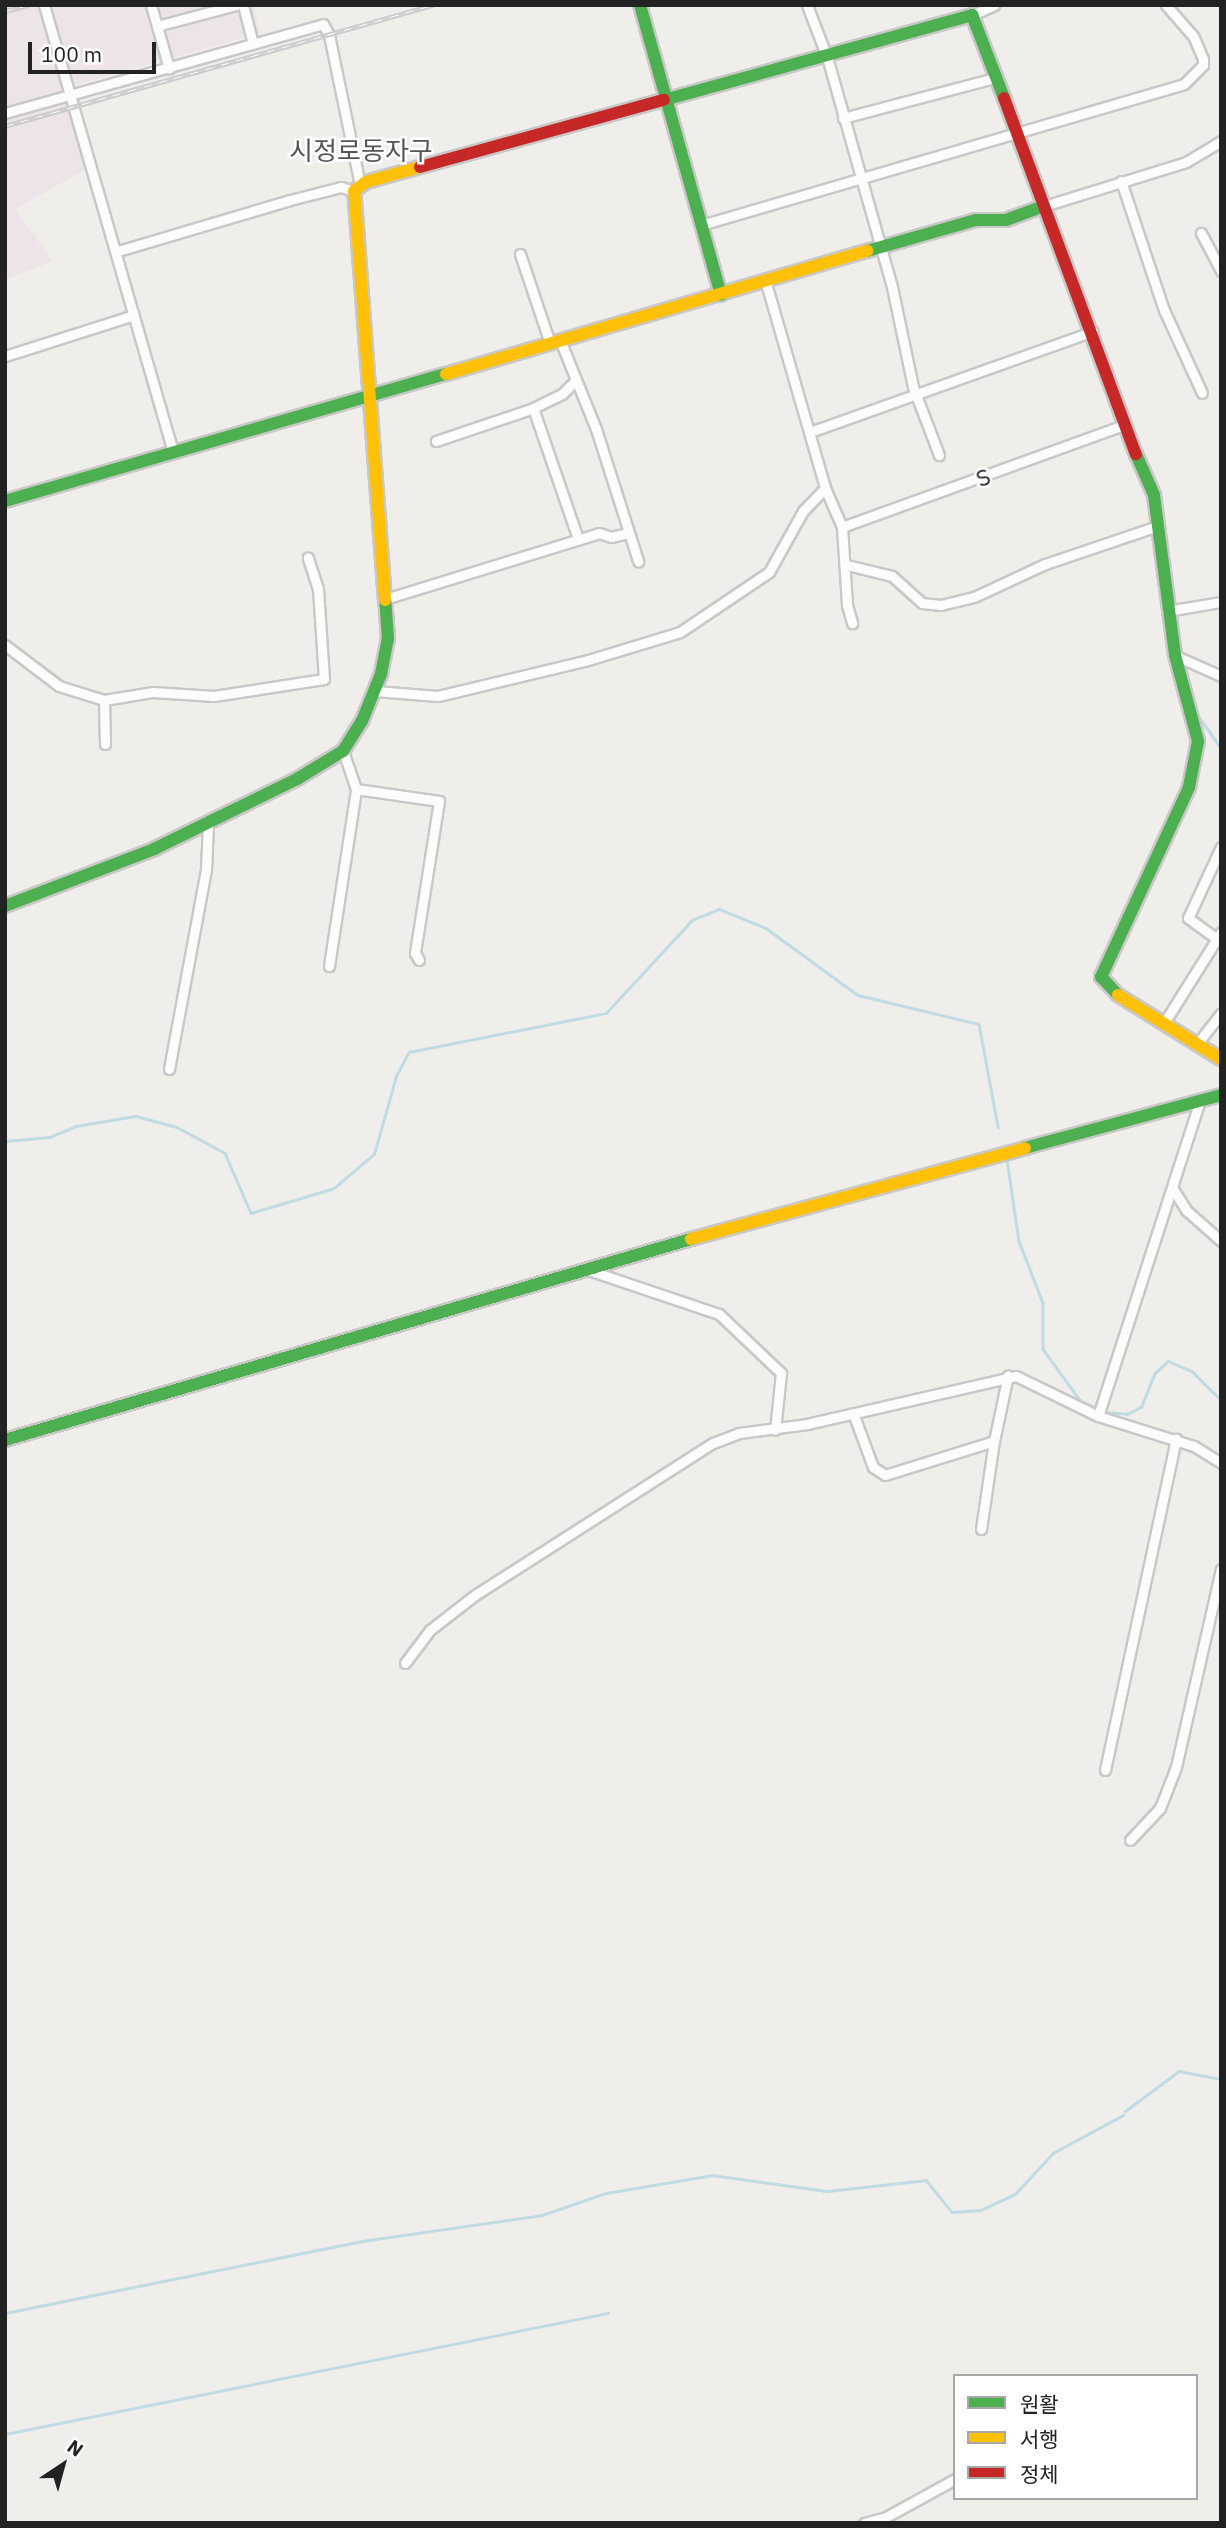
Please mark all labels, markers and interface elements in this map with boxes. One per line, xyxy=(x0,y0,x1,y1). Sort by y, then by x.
scale bar xyxy=(32,28,159,72)
text: 100 m xyxy=(41,40,102,68)
district label: 시정로동자구 xyxy=(289,135,433,167)
street label: S xyxy=(972,462,994,492)
legend xyxy=(953,2374,1198,2500)
text: 원활 xyxy=(1020,2390,1059,2418)
text: 서행 xyxy=(1020,2425,1059,2453)
north arrow xyxy=(28,2430,98,2500)
text: N xyxy=(63,2434,88,2462)
text: 정체 xyxy=(1020,2460,1059,2488)

